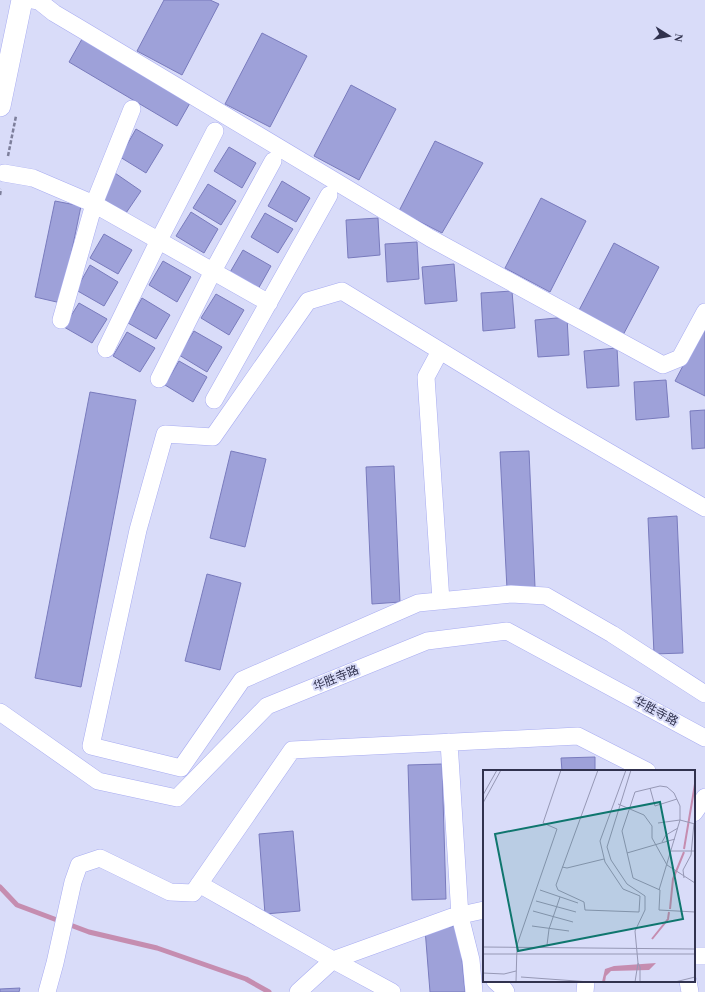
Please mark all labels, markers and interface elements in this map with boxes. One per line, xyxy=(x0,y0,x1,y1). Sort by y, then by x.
north arrow xyxy=(649,16,689,56)
text: N xyxy=(672,33,685,43)
street label: 华胜寺路 xyxy=(311,663,361,693)
street label: 华胜寺路 xyxy=(632,694,680,728)
inset map xyxy=(483,770,695,982)

